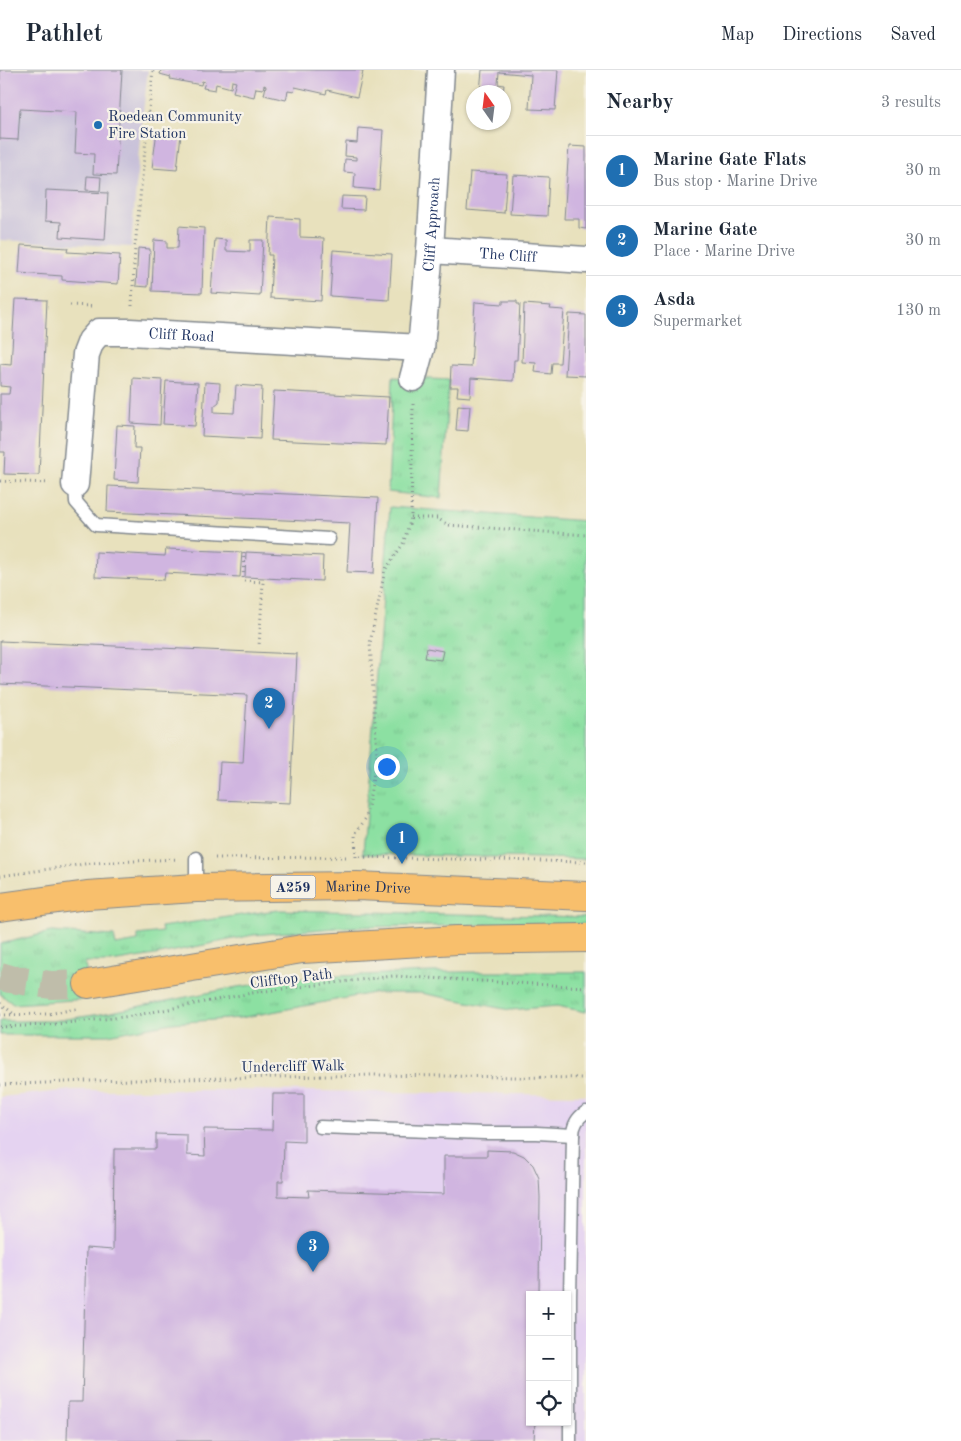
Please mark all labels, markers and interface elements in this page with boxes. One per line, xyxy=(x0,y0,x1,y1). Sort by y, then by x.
text: Pathlet xyxy=(25,23,103,47)
text: Map xyxy=(721,26,754,44)
text: Directions xyxy=(782,26,862,44)
text: Saved xyxy=(890,26,936,44)
north arrow xyxy=(466,85,511,130)
text: Nearby xyxy=(606,92,674,113)
text: 3 results xyxy=(881,95,941,111)
place label: Roedean Community Fire Station xyxy=(108,110,242,142)
marker: Roedean Community Fire Station xyxy=(92,119,104,131)
text: Marine Gate Flats xyxy=(653,151,806,170)
text: 1 xyxy=(617,163,627,179)
text: 30 m xyxy=(905,163,941,179)
text: Bus stop · Marine Drive xyxy=(653,174,817,190)
street label: Cliff Approach xyxy=(422,177,443,273)
text: Marine Gate xyxy=(653,221,758,240)
text: 2 xyxy=(617,233,627,249)
text: 30 m xyxy=(905,233,941,249)
text: Place · Marine Drive xyxy=(653,244,795,260)
street label: The Cliff xyxy=(478,247,538,266)
text: Asda xyxy=(653,291,695,310)
text: 3 xyxy=(617,303,627,319)
text: 130 m xyxy=(896,303,941,319)
text: Supermarket xyxy=(653,314,742,330)
street label: Cliff Road xyxy=(148,327,215,346)
pin: 2 xyxy=(253,688,285,729)
your location xyxy=(374,754,400,780)
pin: 1 xyxy=(386,823,418,864)
road number: A259 xyxy=(270,876,316,899)
street label: Marine Drive xyxy=(325,880,411,897)
street label: Clifftop Path xyxy=(249,967,333,992)
street label: Undercliff Walk xyxy=(241,1059,345,1076)
pin: 3 xyxy=(297,1231,329,1272)
map controls xyxy=(526,1291,571,1426)
button: + xyxy=(526,1291,571,1336)
button: − xyxy=(526,1336,571,1381)
button: locate xyxy=(526,1381,571,1426)

